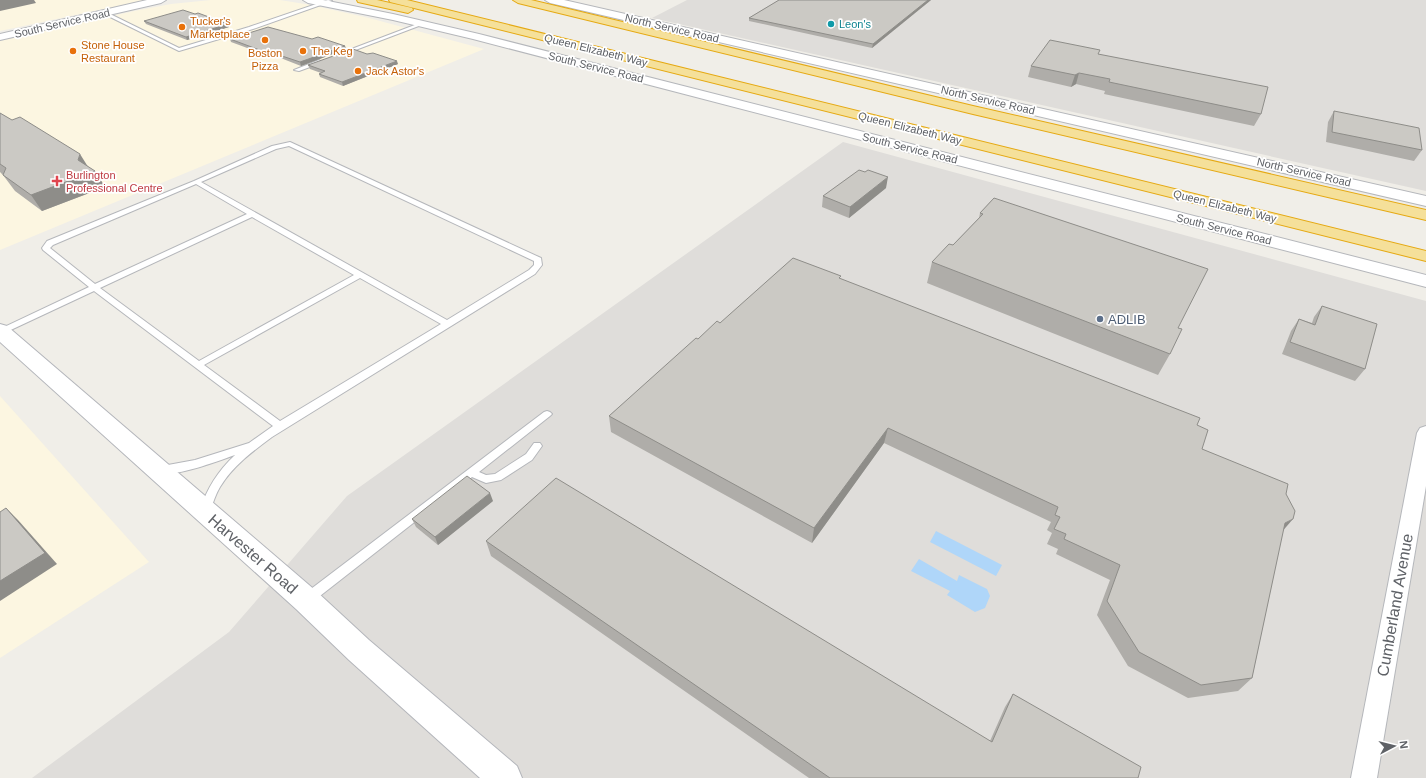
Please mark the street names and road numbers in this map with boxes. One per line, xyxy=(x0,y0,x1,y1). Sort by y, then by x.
street label: South Service Road xyxy=(13,6,111,40)
street label: North Service Road xyxy=(624,11,720,45)
street label: Queen Elizabeth Way xyxy=(543,31,649,69)
street label: South Service Road xyxy=(547,49,645,85)
street label: North Service Road xyxy=(940,83,1036,117)
street label: Queen Elizabeth Way xyxy=(857,109,963,147)
street label: South Service Road xyxy=(861,130,959,166)
street label: North Service Road xyxy=(1256,155,1352,189)
street label: Queen Elizabeth Way xyxy=(1172,187,1278,225)
street label: South Service Road xyxy=(1175,211,1273,247)
street label: Harvester Road xyxy=(205,511,301,597)
street label: Cumberland Avenue xyxy=(1374,532,1416,678)

